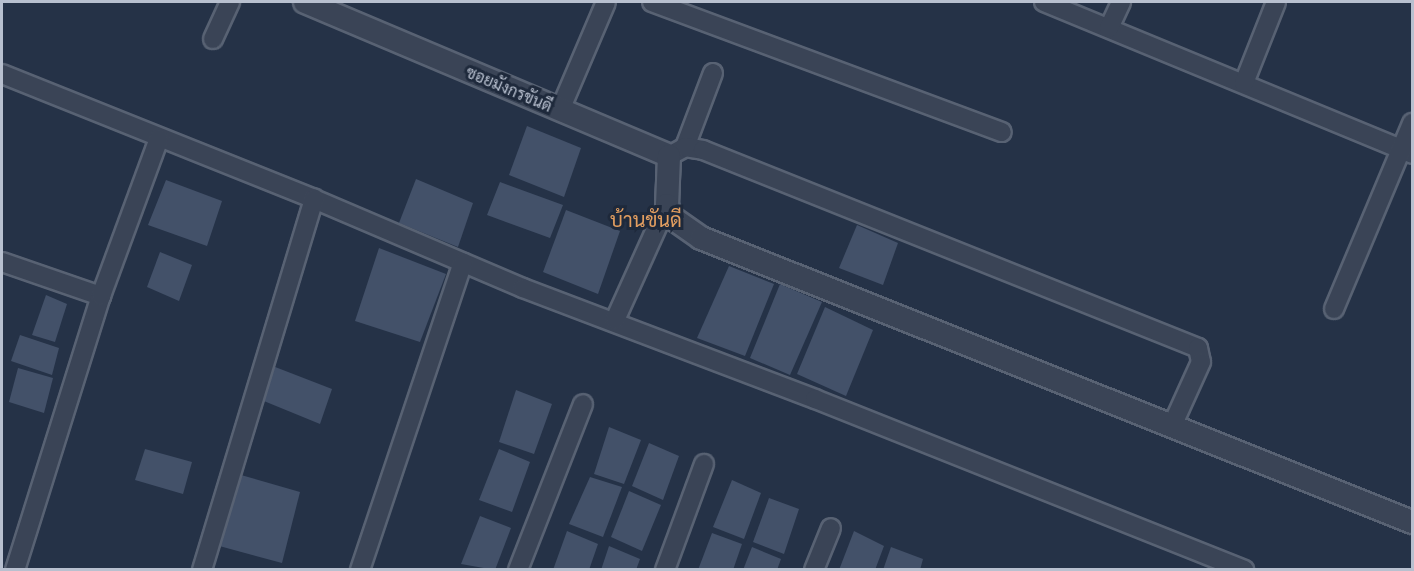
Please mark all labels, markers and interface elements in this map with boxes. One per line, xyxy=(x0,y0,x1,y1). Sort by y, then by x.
street label: ซอยมังกรขันดี xyxy=(463,62,555,116)
district label: บ้านขันดี xyxy=(610,207,682,231)

